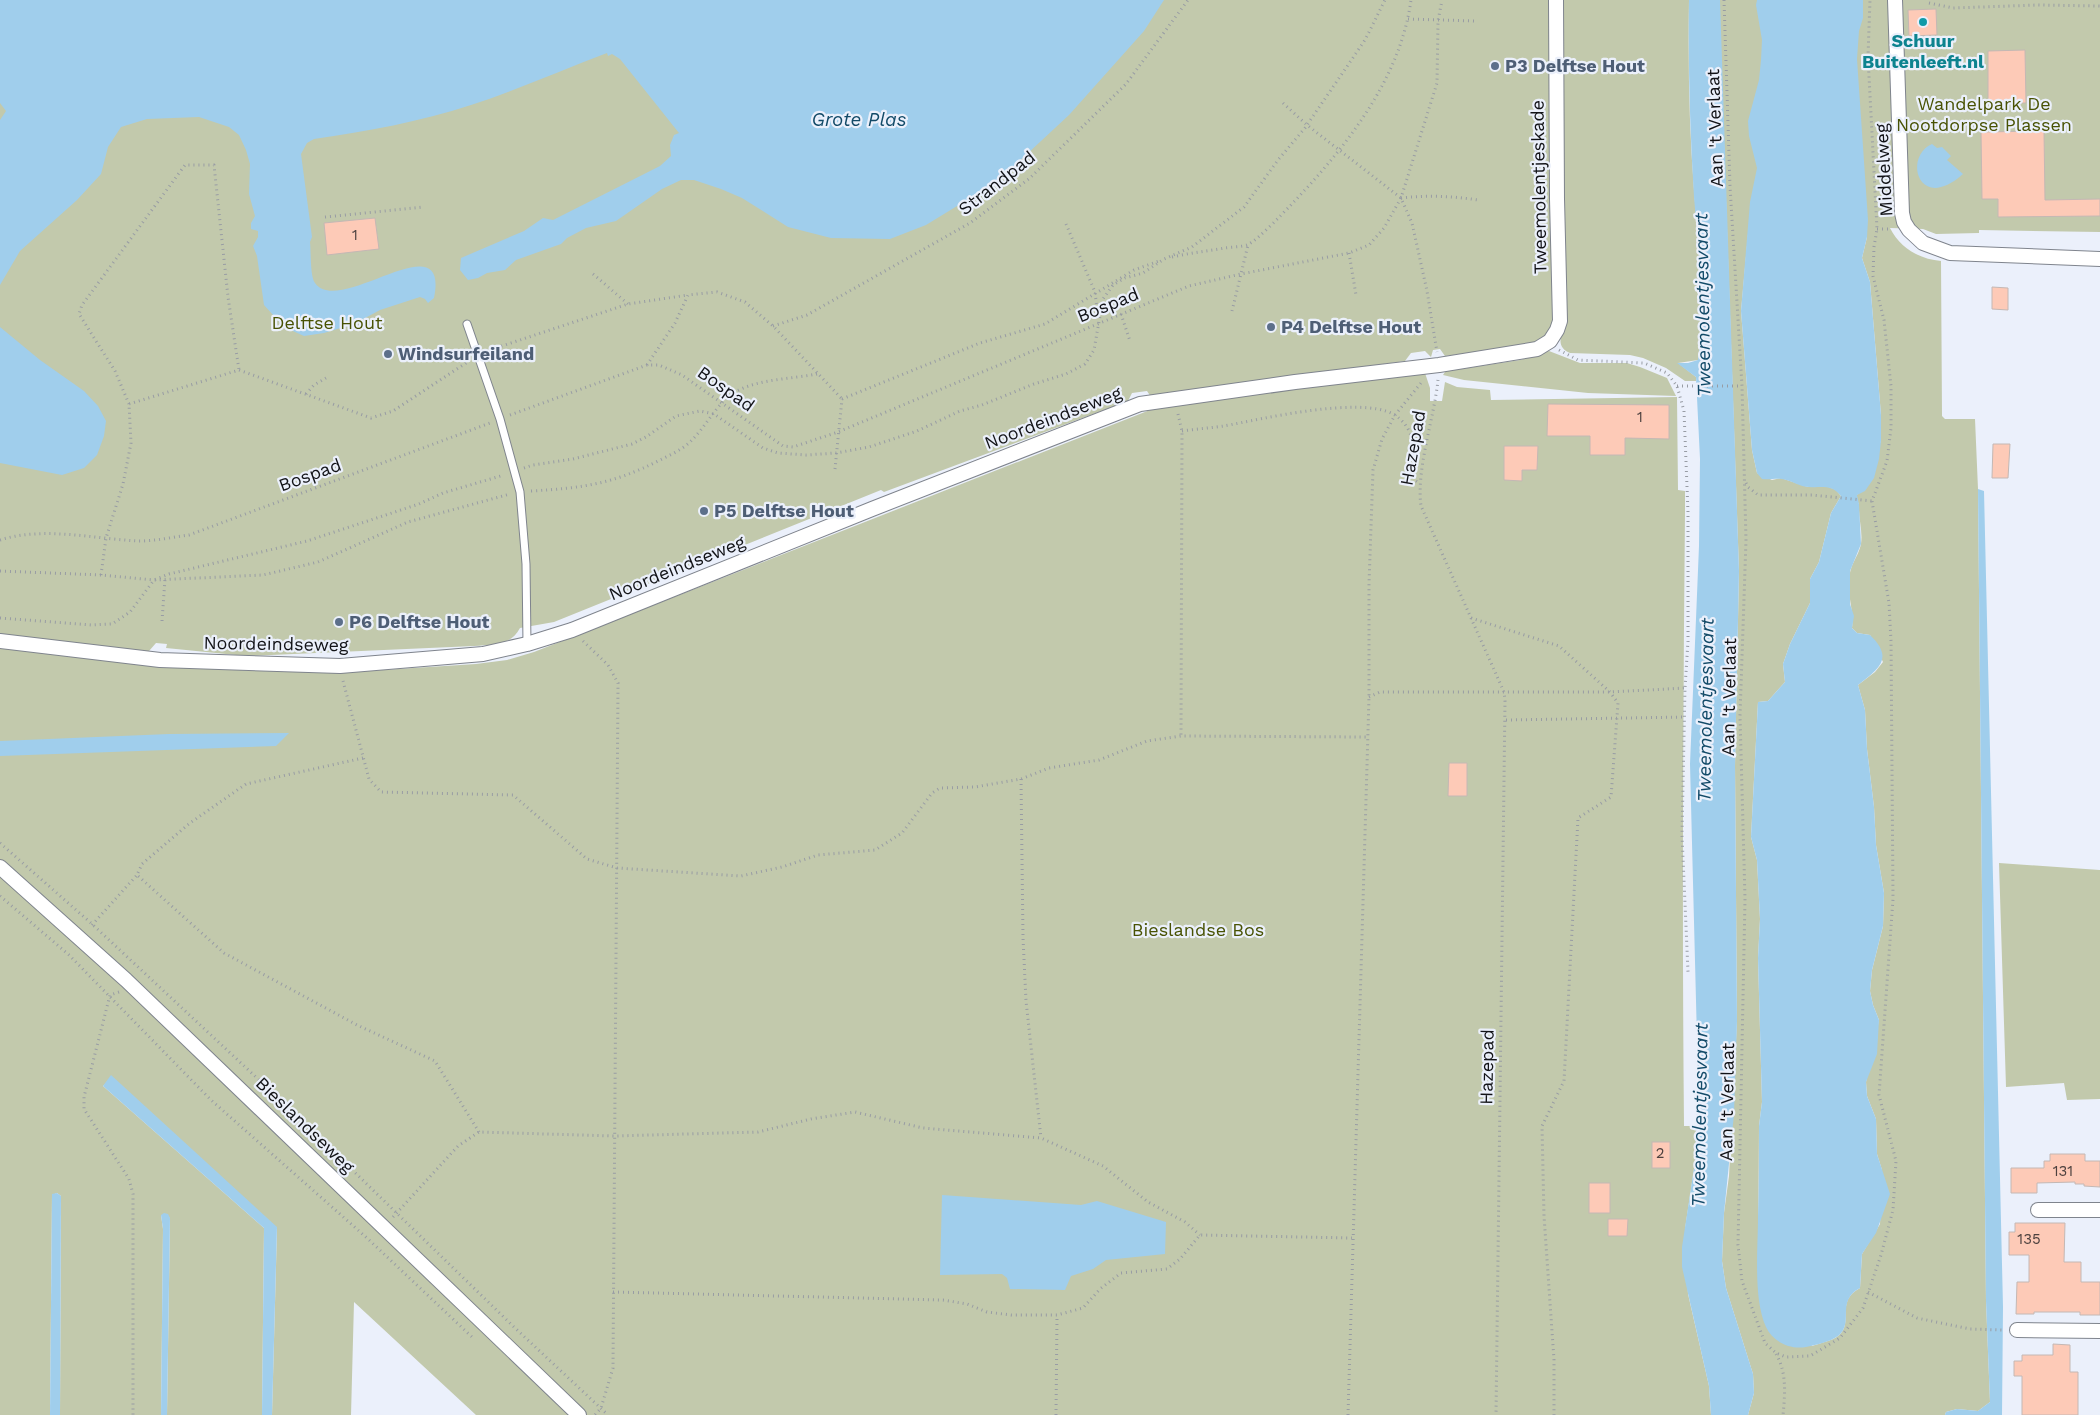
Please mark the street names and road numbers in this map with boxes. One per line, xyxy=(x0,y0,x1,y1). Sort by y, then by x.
street label: Aan 't Verlaat xyxy=(1702,68,1727,187)
street label: Tweemolentjeskade xyxy=(1526,100,1551,274)
street label: Middelweg xyxy=(1871,123,1896,217)
street label: Strandpad xyxy=(954,146,1039,219)
street label: Bospad xyxy=(1074,283,1142,326)
street label: Bospad xyxy=(694,361,759,416)
street label: Noordeindseweg xyxy=(981,382,1125,453)
street label: Hazepad xyxy=(1396,409,1429,487)
street label: Bospad xyxy=(276,454,344,495)
street label: Noordeindseweg xyxy=(606,530,748,604)
street label: Noordeindseweg xyxy=(203,632,349,655)
street label: Aan 't Verlaat xyxy=(1717,637,1740,756)
street label: Hazepad xyxy=(1475,1029,1498,1105)
street label: Aan 't Verlaat xyxy=(1715,1042,1738,1161)
street label: Bieslandseweg xyxy=(252,1072,359,1177)

